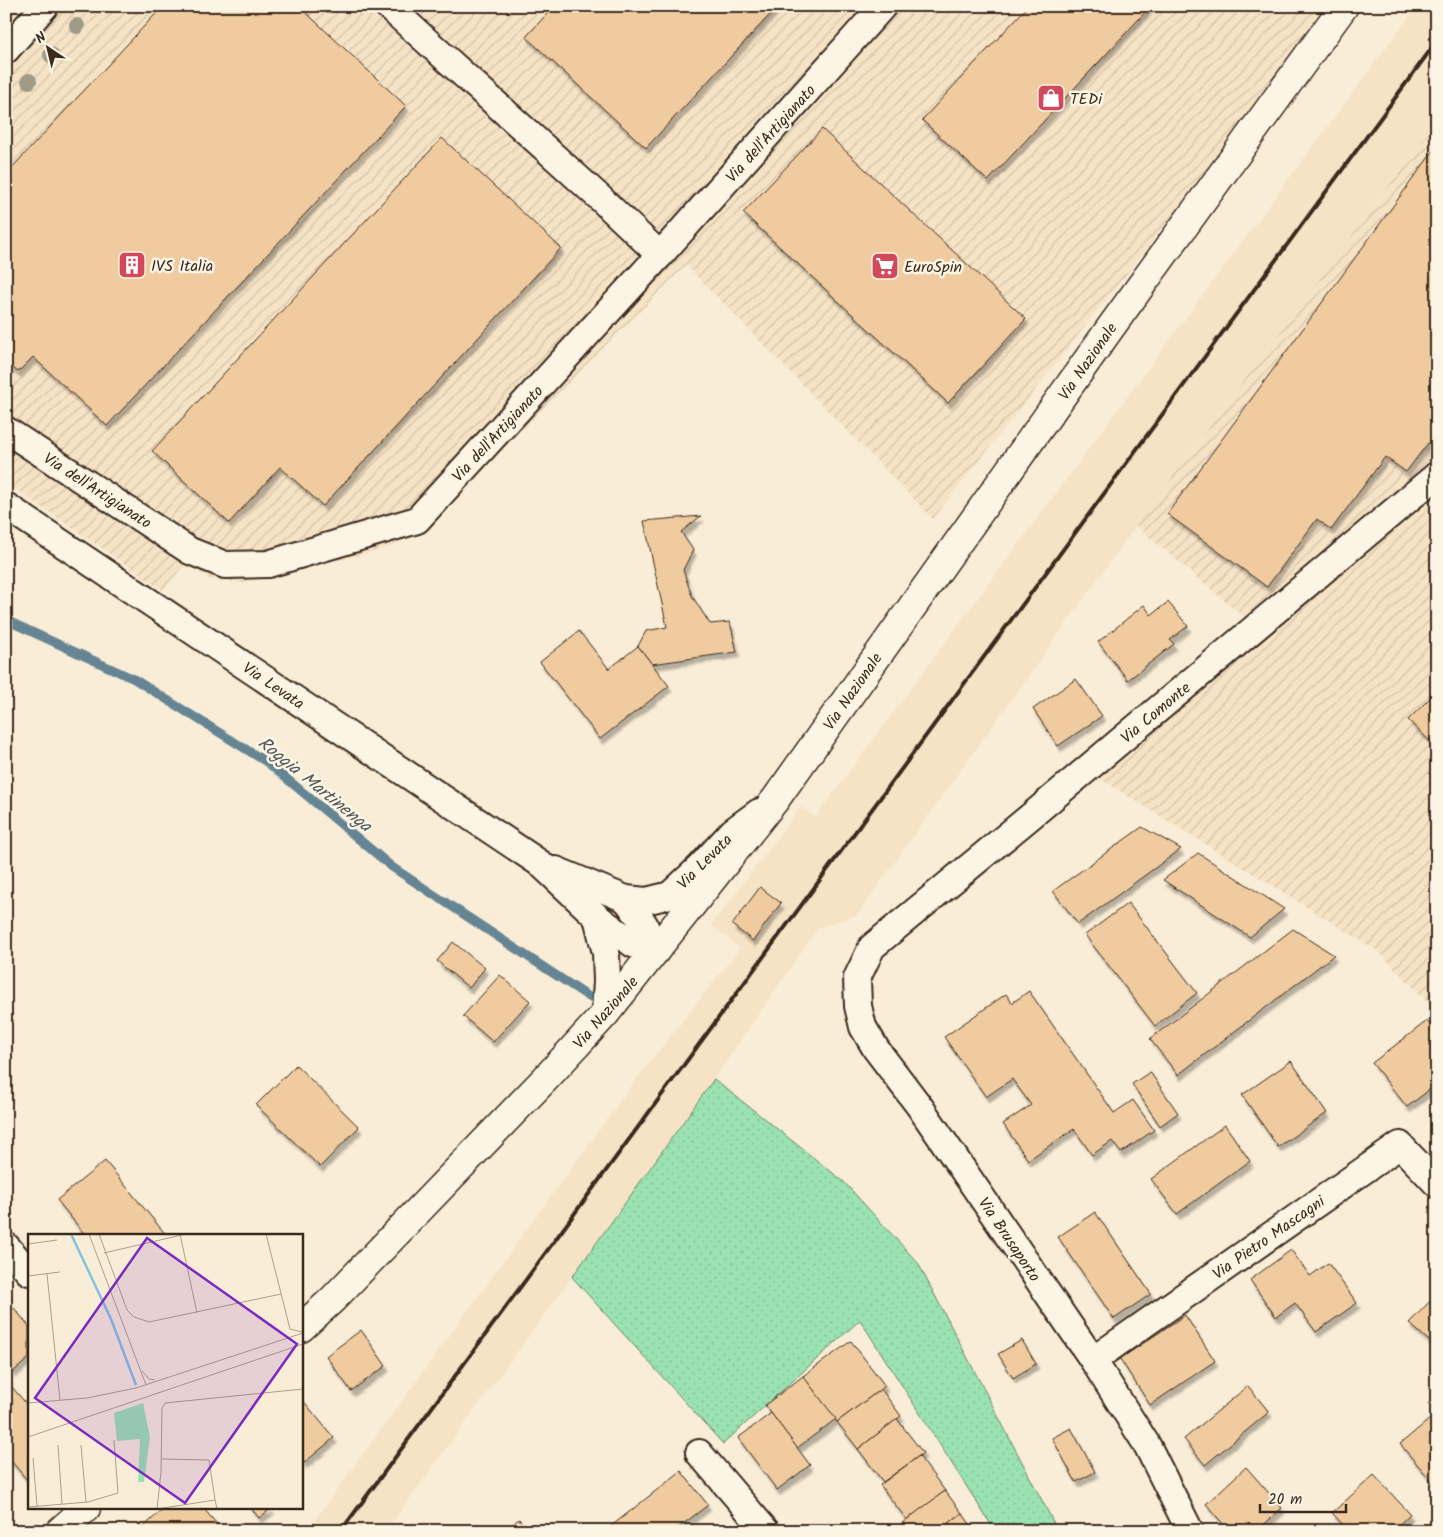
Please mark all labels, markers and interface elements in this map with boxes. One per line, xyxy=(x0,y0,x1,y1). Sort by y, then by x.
north arrow xyxy=(22,22,72,72)
text: N xyxy=(31,27,51,50)
street label: Via dell'Artigianato xyxy=(720,79,822,189)
shop icon: TEDi xyxy=(1036,83,1066,113)
place label: TEDi xyxy=(1070,87,1103,112)
building icon: IVS Italia xyxy=(117,250,147,280)
supermarket icon: EuroSpin xyxy=(870,251,900,281)
place label: IVS Italia xyxy=(151,254,213,279)
place label: EuroSpin xyxy=(904,255,962,280)
street label: Via Nazionale xyxy=(1052,318,1124,406)
street label: Via dell'Artigianato xyxy=(446,380,550,488)
street label: Via dell'Artigianato xyxy=(38,447,156,536)
street label: Via Nazionale xyxy=(817,648,889,736)
street label: Via Levata xyxy=(237,656,309,716)
street label: Via Comonte xyxy=(1115,676,1197,750)
water label: Roggia Martinenga xyxy=(251,730,379,841)
street label: Via Levata xyxy=(671,828,739,896)
street label: Via Nazionale xyxy=(567,971,645,1055)
street label: Via Pietro Mascagni xyxy=(1207,1189,1331,1286)
street label: Via Brusaporto xyxy=(971,1192,1046,1287)
inset map xyxy=(28,1234,302,1510)
scale bar xyxy=(1260,1482,1347,1514)
text: 20 m xyxy=(1268,1488,1302,1512)

